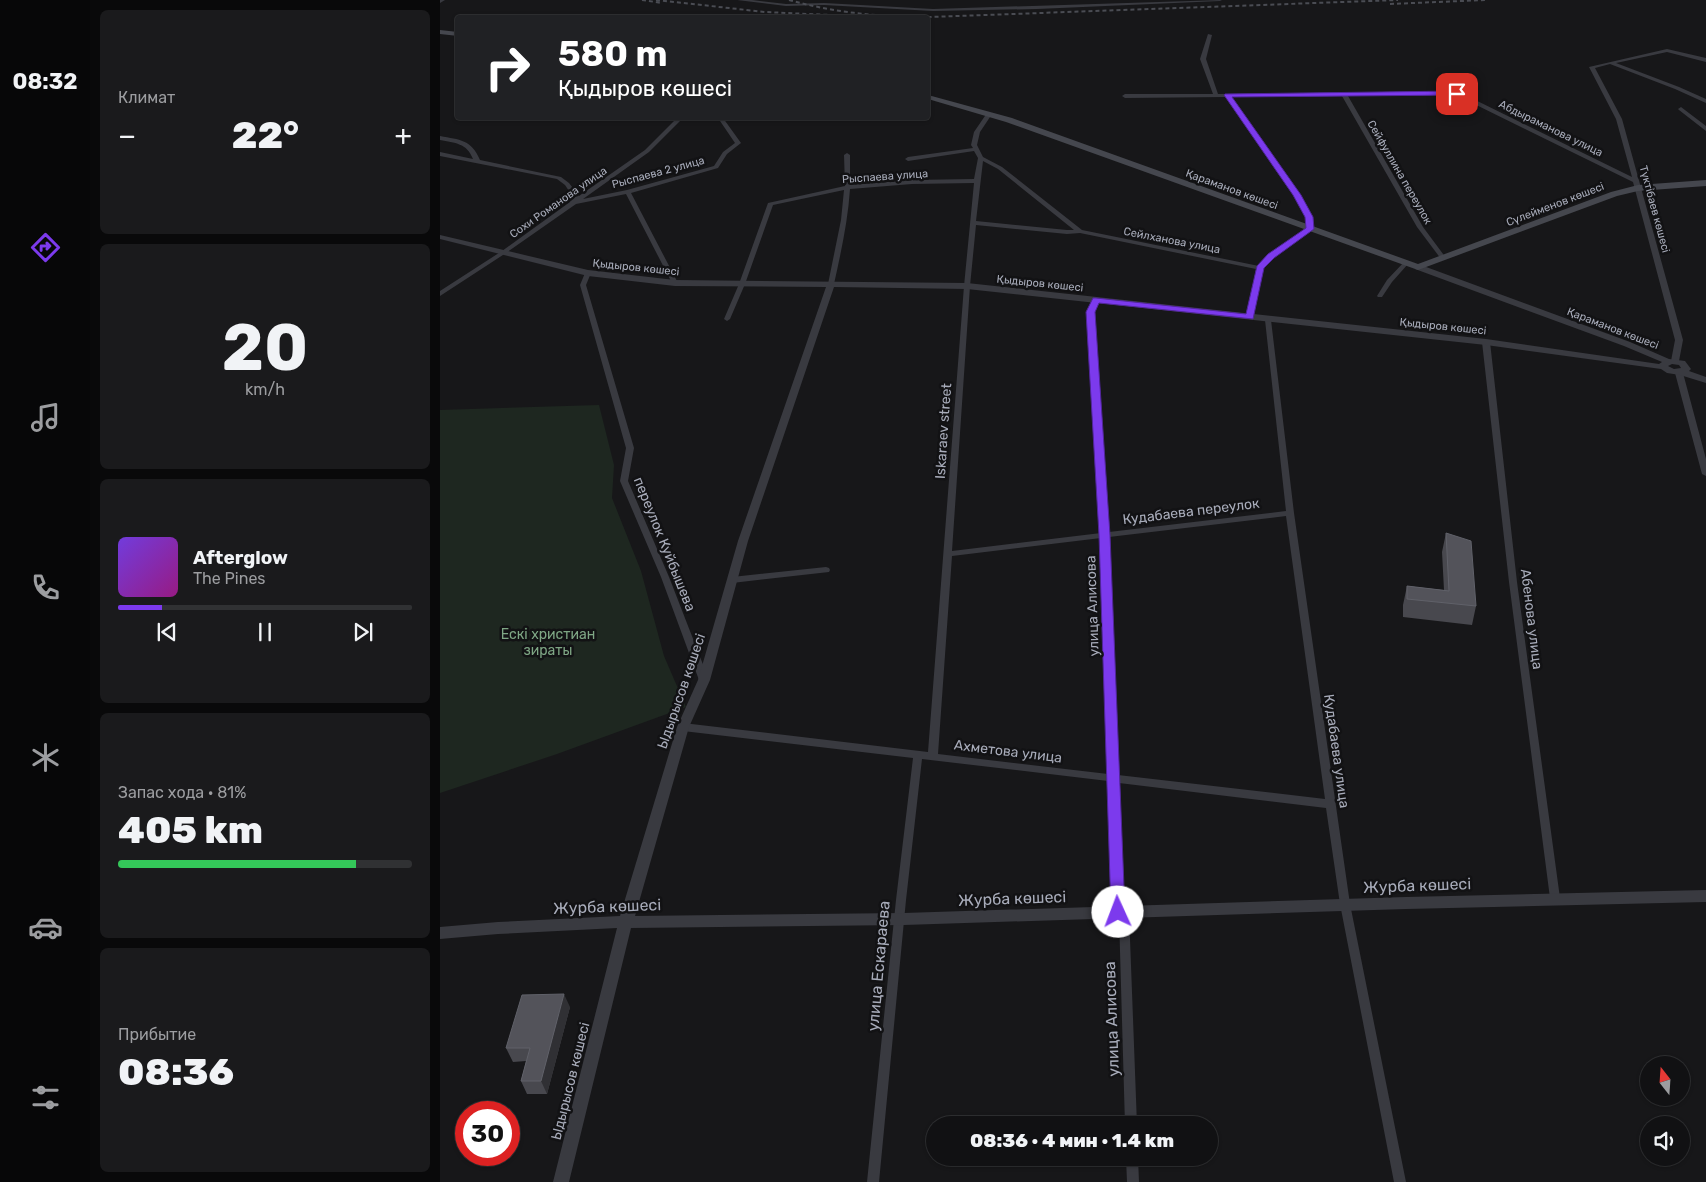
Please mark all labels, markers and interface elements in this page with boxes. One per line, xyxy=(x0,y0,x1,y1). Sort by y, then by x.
text: 580 m xyxy=(558,33,668,75)
icon: right xyxy=(475,35,540,100)
text: 08:32 xyxy=(12,68,78,95)
pin xyxy=(1436,73,1478,115)
text: Қыдыров көшесі xyxy=(558,75,732,102)
icon: arrive xyxy=(1443,80,1471,108)
text: Климат xyxy=(118,88,175,107)
street label: Абдыраманова улица xyxy=(1497,98,1605,159)
text: 22° xyxy=(232,112,299,158)
street label: Сейфуллина переулок xyxy=(1364,118,1435,227)
text: − xyxy=(118,119,136,152)
text: + xyxy=(395,119,412,152)
street label: Рыспаева 2 улица xyxy=(610,154,706,191)
street label: Сохи Романова улица xyxy=(507,164,609,241)
street label: Түктібаев көшесі xyxy=(1637,164,1672,254)
street label: Рыспаева улица xyxy=(842,167,929,186)
street label: Қараманов көшесі xyxy=(1184,167,1280,212)
street label: Сүлейменов көшесі xyxy=(1504,180,1606,229)
street label: Сейлханова улица xyxy=(1122,225,1221,256)
icon: directions xyxy=(28,230,63,265)
street label: Қыдыров көшесі xyxy=(592,256,680,279)
street label: Қыдыров көшесі xyxy=(996,272,1084,295)
street label: Қараманов көшесі xyxy=(1565,305,1661,352)
text: 20 xyxy=(222,309,308,386)
street label: Қыдыров көшесі xyxy=(1399,315,1487,338)
text: km/h xyxy=(245,380,285,399)
street label: Iskaraev street xyxy=(932,382,955,480)
icon: music xyxy=(28,400,63,435)
street label: переулок Куйбышева xyxy=(630,475,699,614)
street label: Кудабаева переулок xyxy=(1122,495,1261,528)
text: Afterglow xyxy=(193,546,288,569)
street label: улица Алисова xyxy=(1082,555,1103,657)
street label: Абенова улица xyxy=(1517,568,1546,670)
text: The Pines xyxy=(193,569,266,588)
icon: phone xyxy=(28,570,63,605)
icon: previous xyxy=(153,618,181,646)
icon: pause xyxy=(251,618,279,646)
icon: next xyxy=(349,618,377,646)
park label: Ескі христиан зираты xyxy=(501,626,595,659)
street label: Ыдырысов көшесі xyxy=(654,631,709,751)
street label: Кудабаева улица xyxy=(1320,693,1353,809)
street label: Ахметова улица xyxy=(953,736,1063,767)
icon: climate xyxy=(28,740,63,775)
text: Запас хода · 81% xyxy=(118,783,246,802)
text: 405 km xyxy=(118,807,263,853)
street label: Журба көшесі xyxy=(1363,874,1471,897)
position arrow xyxy=(1091,885,1143,937)
street label: Журба көшесі xyxy=(958,887,1066,910)
street label: Журба көшесі xyxy=(553,895,661,918)
street label: улица Ескараева xyxy=(863,900,894,1032)
icon: car xyxy=(28,910,63,945)
street label: улица Алисова xyxy=(1100,961,1123,1077)
street label: Ыдырысов көшесі xyxy=(548,1021,593,1142)
text: Прибытие xyxy=(118,1025,196,1044)
text: 08:36 xyxy=(118,1049,234,1095)
north arrow xyxy=(1640,1056,1690,1106)
map controls xyxy=(1640,1056,1690,1166)
icon: filters xyxy=(28,1080,63,1115)
speed limit sign: 30 xyxy=(455,1101,520,1166)
button: sound xyxy=(1640,1116,1690,1166)
text: 08:36 · 4 мин · 1.4 km xyxy=(970,1129,1174,1152)

